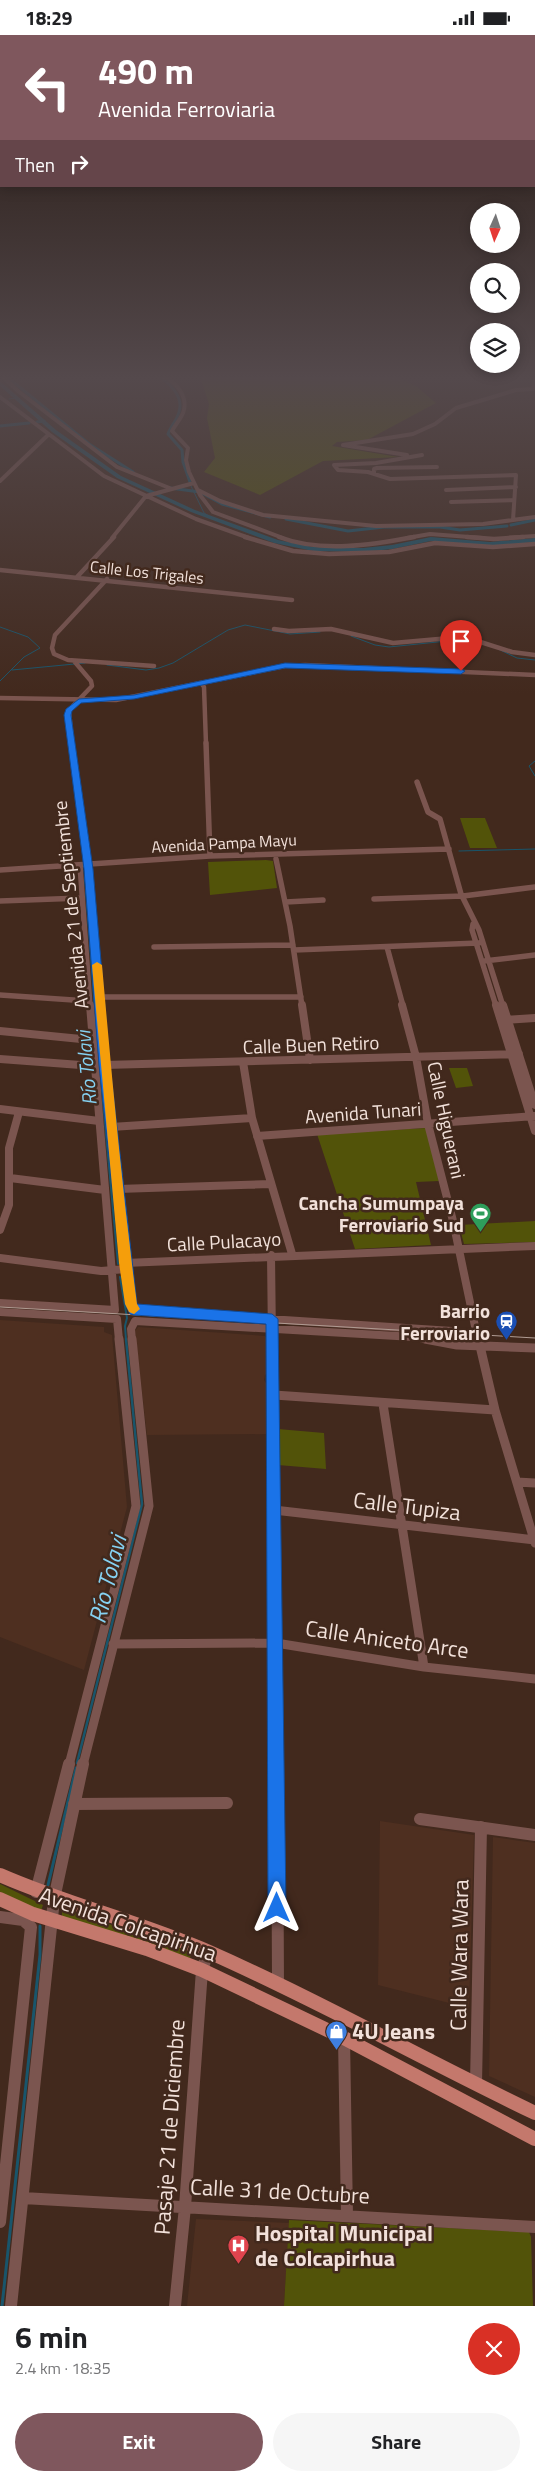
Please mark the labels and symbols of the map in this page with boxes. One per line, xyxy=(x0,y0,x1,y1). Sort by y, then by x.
north arrow xyxy=(470,203,520,253)
street label: Calle Los Trigales xyxy=(89,554,205,590)
pin xyxy=(440,620,482,671)
street label: Avenida 21 de Septiembre xyxy=(45,800,95,1010)
street label: Avenida Pampa Mayu xyxy=(151,827,297,859)
water label: Río Tolavi xyxy=(67,1026,105,1107)
street label: Calle Buen Retiro xyxy=(242,1027,380,1061)
street label: Calle Higuerani xyxy=(420,1059,474,1181)
street label: Avenida Tunari xyxy=(304,1093,422,1131)
place label: Cancha Sumumpaya Ferroviario Sud xyxy=(298,1188,464,1239)
sports icon: Cancha Sumumpaya Ferroviario Sud xyxy=(468,1201,492,1232)
street label: Calle Pulacayo xyxy=(166,1224,282,1258)
place label: Barrio Ferroviario xyxy=(400,1296,490,1347)
station icon: Barrio Ferroviario xyxy=(494,1309,518,1340)
street label: Calle Tupiza xyxy=(351,1483,463,1529)
water label: Río Tolavi xyxy=(79,1528,136,1627)
street label: Calle Aniceto Arce xyxy=(303,1611,471,1667)
street label: Avenida Colcapirhua xyxy=(35,1878,221,1970)
street label: Calle Wara Wara xyxy=(441,1879,477,2031)
position arrow xyxy=(250,1881,302,1933)
place label: 4U Jeans xyxy=(352,2014,435,2048)
street label: Pasaje 21 de Diciembre xyxy=(145,2018,193,2236)
shop icon: 4U Jeans xyxy=(324,2019,348,2050)
street label: Calle 31 de Octubre xyxy=(189,2169,371,2213)
place label: Hospital Municipal de Colcapirhua xyxy=(255,2216,433,2275)
hospital icon: Hospital Municipal de Colcapirhua xyxy=(227,2234,251,2265)

